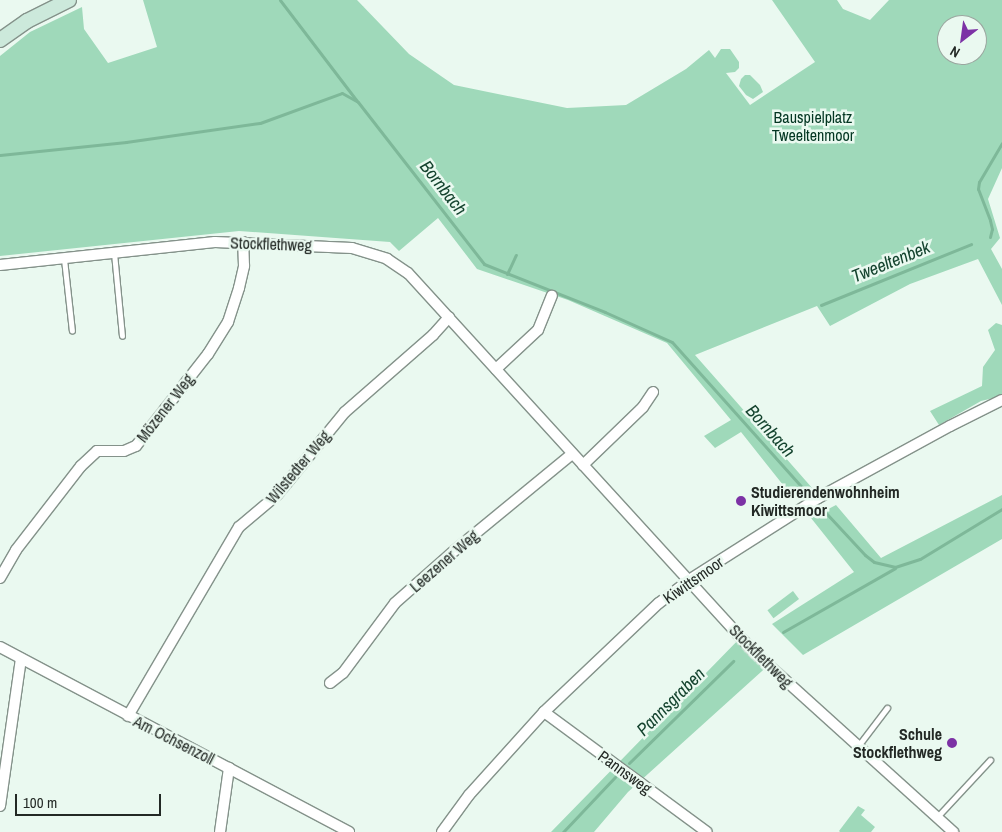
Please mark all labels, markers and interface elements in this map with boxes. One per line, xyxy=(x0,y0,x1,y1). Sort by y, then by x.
north arrow xyxy=(937,15,987,65)
text: N xyxy=(947,42,963,62)
park label: Bauspielplatz Tweeltenmoor xyxy=(772,107,854,145)
water label: Bornbach xyxy=(415,156,471,220)
street label: Stockflethweg xyxy=(230,233,312,255)
water label: Tweeltenbek xyxy=(849,236,933,288)
street label: Mözener Weg xyxy=(132,370,198,446)
water label: Bornbach xyxy=(741,400,799,462)
street label: Wilstedter Weg xyxy=(262,427,334,507)
place label: Studierendenwohnheim Kiwittsmoor xyxy=(751,482,900,520)
marker: Studierendenwohnheim Kiwittsmoor xyxy=(735,495,747,507)
street label: Leezener Weg xyxy=(406,526,482,596)
street label: Kiwittsmoor xyxy=(659,552,727,608)
street label: Stockflethweg xyxy=(725,620,797,692)
water label: Pannsgraben xyxy=(632,663,710,741)
street label: Am Ochsenzoll xyxy=(130,711,218,769)
place label: Schule Stockflethweg xyxy=(853,724,942,762)
marker: Schule Stockflethweg xyxy=(946,737,958,749)
street label: Pannsweg xyxy=(595,746,655,798)
scale bar xyxy=(18,784,164,816)
text: 100 m xyxy=(23,792,57,813)

